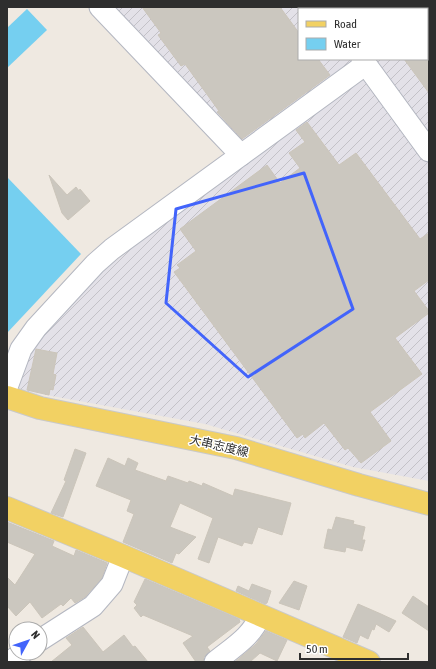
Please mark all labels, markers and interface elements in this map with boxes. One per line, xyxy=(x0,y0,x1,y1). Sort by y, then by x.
legend xyxy=(298,8,428,60)
text: Road xyxy=(334,17,357,31)
text: Water xyxy=(334,37,361,51)
street label: 大串志度線 xyxy=(188,432,250,460)
north arrow xyxy=(8,621,48,661)
text: N xyxy=(29,628,42,641)
scale bar xyxy=(300,635,408,661)
text: 50 m xyxy=(306,642,328,656)

